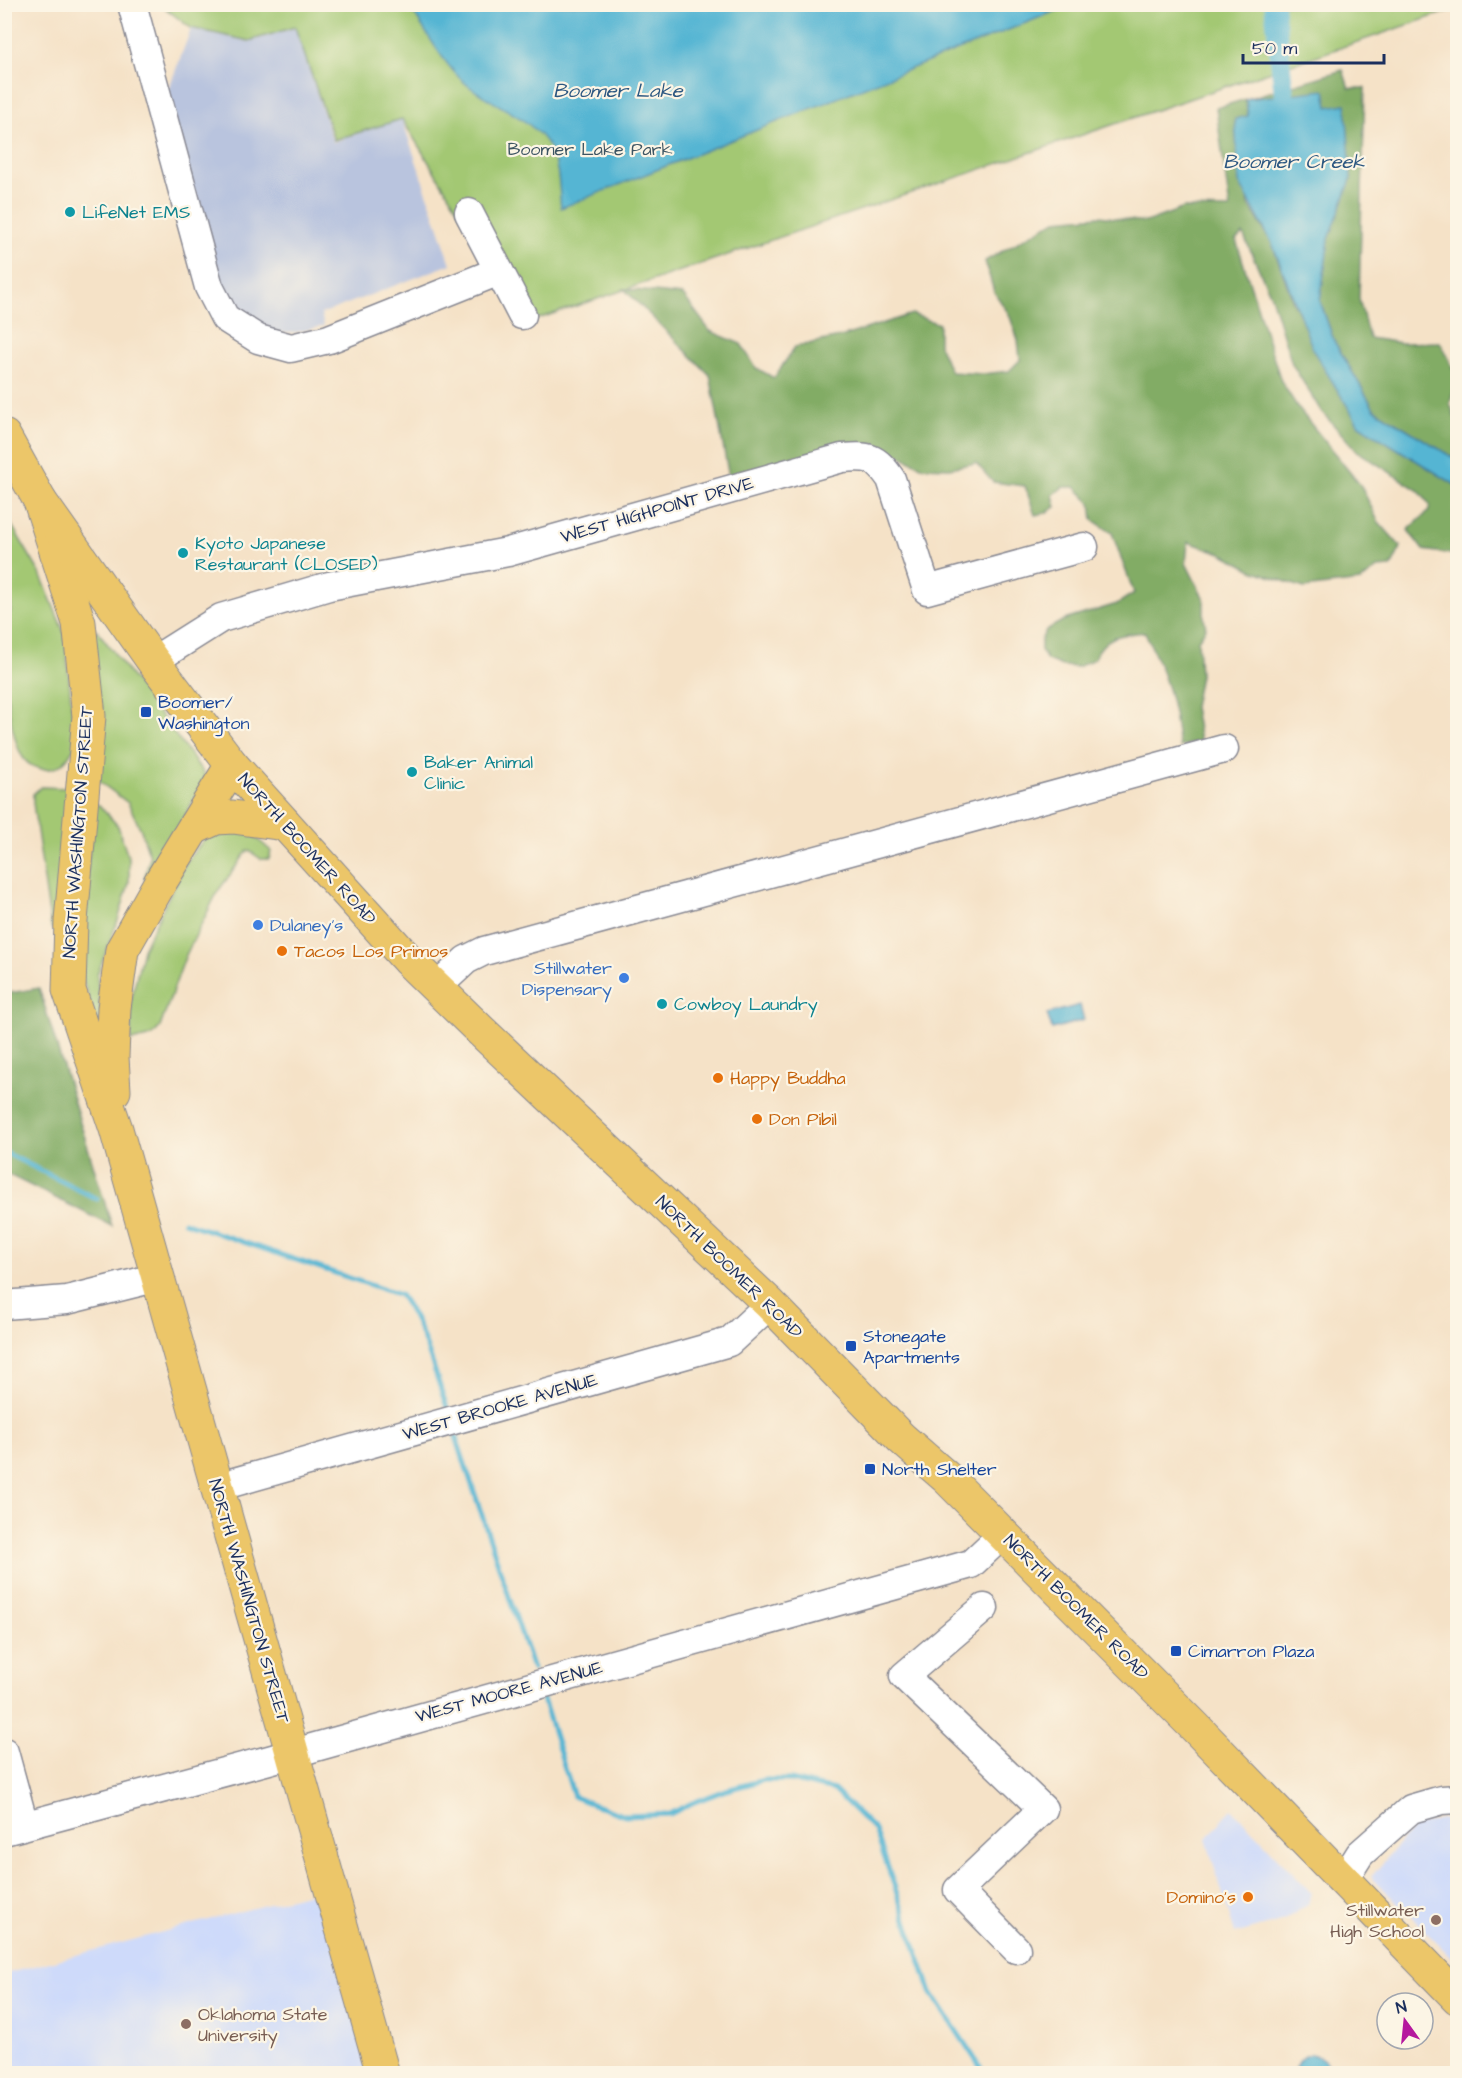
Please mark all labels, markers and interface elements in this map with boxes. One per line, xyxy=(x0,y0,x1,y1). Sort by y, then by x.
scale bar xyxy=(1243,27,1384,65)
text: 50 m xyxy=(1252,36,1297,61)
water label: Boomer Lake xyxy=(553,77,684,105)
park label: Boomer Lake Park xyxy=(507,137,673,162)
water label: Boomer Creek xyxy=(1223,148,1365,176)
place label: LifeNet EMS xyxy=(82,200,190,225)
marker: LifeNet EMS xyxy=(63,205,77,219)
street label: WEST HIGHPOINT DRIVE xyxy=(558,470,757,550)
place label: Kyoto Japanese Restaurant (CLOSED) xyxy=(195,531,378,577)
marker: Kyoto Japanese Restaurant (CLOSED) xyxy=(176,546,190,560)
place label: Boomer/ Washington xyxy=(158,690,249,737)
street label: NORTH WASHINGTON STREET xyxy=(57,704,99,959)
marker: Boomer/ Washington xyxy=(139,705,153,719)
place label: Baker Animal Clinic xyxy=(424,750,533,796)
marker: Baker Animal Clinic xyxy=(405,765,419,779)
street label: NORTH BOOMER ROAD xyxy=(232,768,382,930)
place label: Dulaney's xyxy=(270,913,343,939)
marker: Dulaney's xyxy=(251,918,265,932)
place label: Tacos Los Primos xyxy=(294,939,448,964)
marker: Tacos Los Primos xyxy=(275,944,289,958)
place label: Stillwater Dispensary xyxy=(522,956,612,1003)
marker: Stillwater Dispensary xyxy=(617,971,631,985)
place label: Cowboy Laundry xyxy=(674,992,818,1018)
marker: Cowboy Laundry xyxy=(655,997,669,1011)
place label: Happy Buddha xyxy=(730,1066,846,1092)
marker: Happy Buddha xyxy=(711,1071,725,1085)
place label: Don Pibil xyxy=(769,1107,837,1132)
marker: Don Pibil xyxy=(750,1112,764,1126)
street label: NORTH BOOMER ROAD xyxy=(650,1190,808,1344)
place label: Stonegate Apartments xyxy=(863,1324,960,1370)
marker: Stonegate Apartments xyxy=(844,1339,858,1353)
street label: WEST BROOKE AVENUE xyxy=(400,1367,601,1447)
place label: North Shelter xyxy=(882,1457,997,1482)
marker: North Shelter xyxy=(863,1462,877,1476)
street label: NORTH WASHINGTON STREET xyxy=(202,1476,296,1727)
street label: NORTH BOOMER ROAD xyxy=(998,1529,1154,1685)
place label: Cimarron Plaza xyxy=(1188,1639,1314,1664)
marker: Cimarron Plaza xyxy=(1169,1644,1183,1658)
street label: WEST MOORE AVENUE xyxy=(413,1655,606,1729)
place label: Domino's xyxy=(1166,1885,1236,1910)
marker: Domino's xyxy=(1241,1890,1255,1904)
place label: Stillwater High School xyxy=(1330,1898,1424,1945)
marker: Stillwater High School xyxy=(1429,1913,1443,1927)
north arrow xyxy=(1375,1991,1435,2051)
text: N xyxy=(1394,1996,1409,2019)
place label: Oklahoma State University xyxy=(198,2002,328,2049)
marker: Oklahoma State University xyxy=(179,2017,193,2031)

